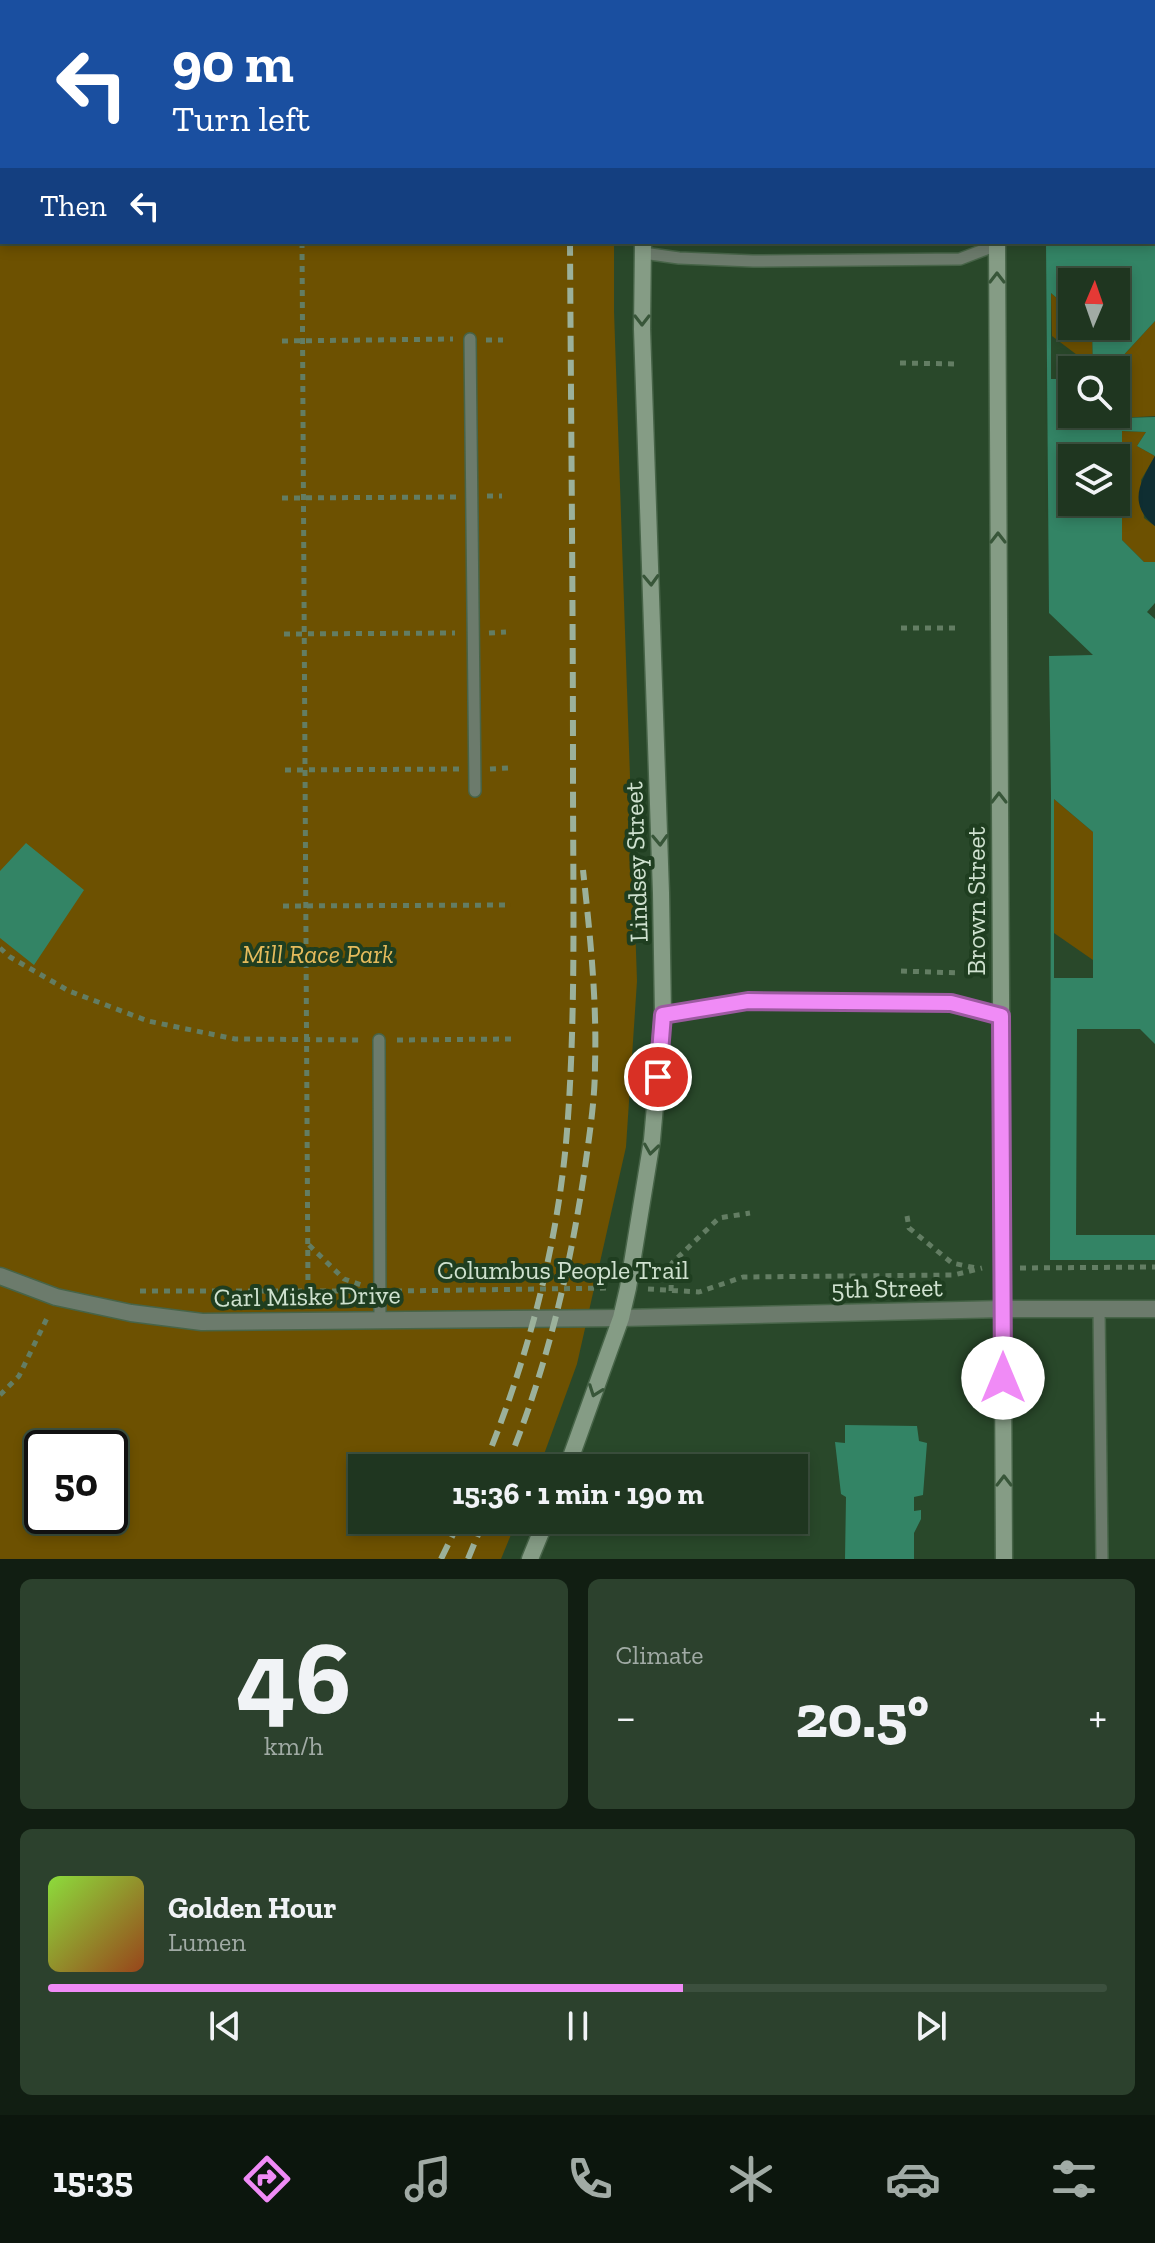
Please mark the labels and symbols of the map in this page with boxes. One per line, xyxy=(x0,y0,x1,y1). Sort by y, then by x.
north arrow xyxy=(1058,268,1130,340)
one-way arrow xyxy=(988,271,1006,284)
one-way arrow xyxy=(634,314,651,327)
one-way arrow xyxy=(989,531,1007,544)
one-way arrow xyxy=(642,574,659,587)
street label: Lindsey Street xyxy=(617,781,655,943)
one-way arrow xyxy=(991,791,1008,804)
street label: Brown Street xyxy=(960,826,992,975)
one-way arrow xyxy=(651,834,668,847)
park label: Mill Race Park xyxy=(242,938,394,970)
pin xyxy=(624,1043,692,1111)
one-way arrow xyxy=(643,1142,660,1155)
street label: Columbus People Trail xyxy=(437,1254,689,1286)
street label: 5th Street xyxy=(831,1271,943,1305)
street label: Carl Miske Drive xyxy=(213,1278,401,1314)
position arrow xyxy=(961,1336,1045,1420)
one-way arrow xyxy=(588,1383,604,1397)
speed limit sign: 50 xyxy=(24,1430,128,1534)
one-way arrow xyxy=(995,1474,1013,1487)

